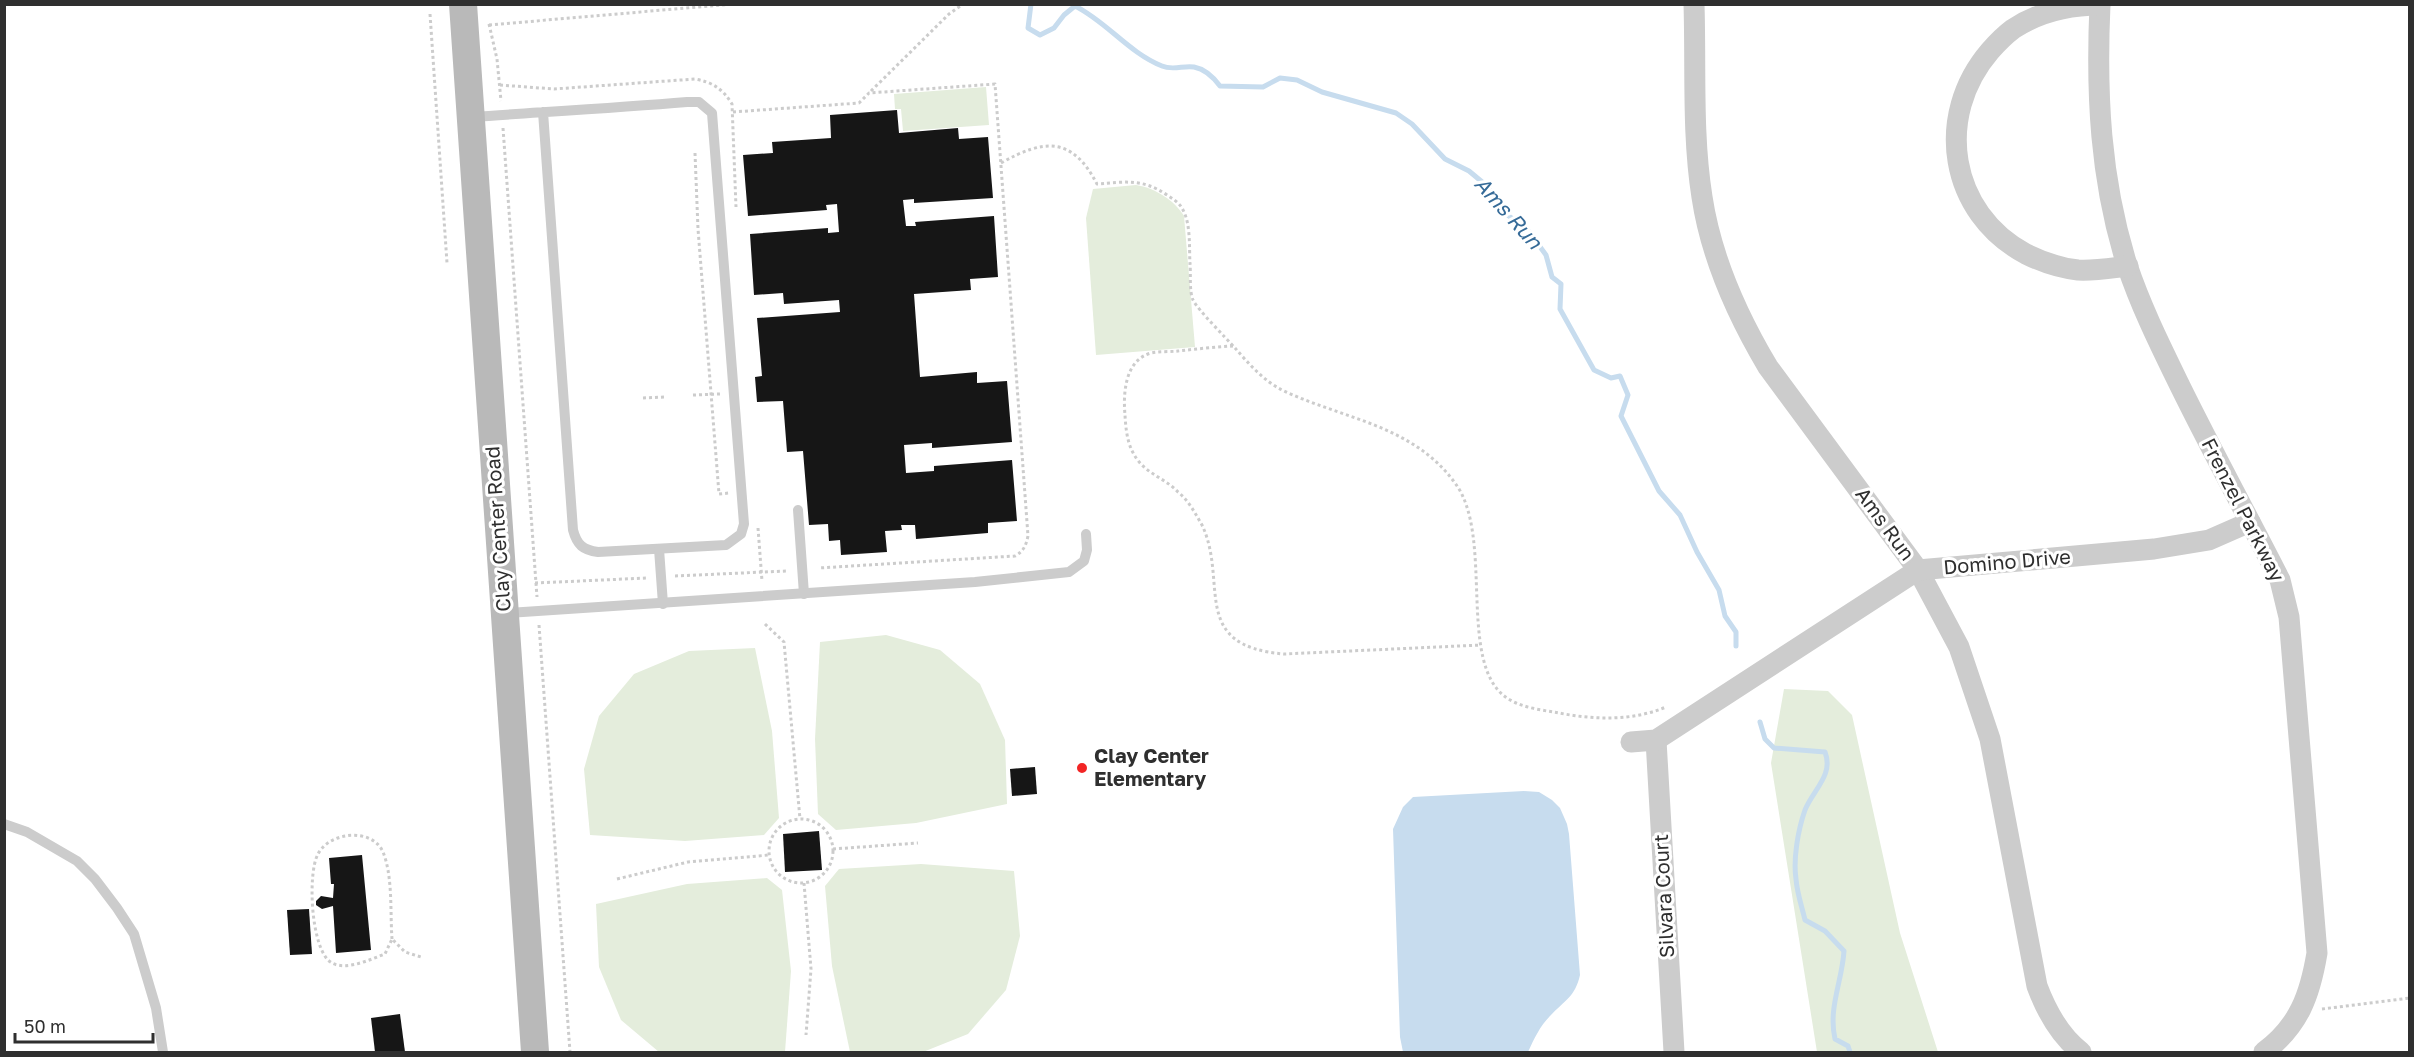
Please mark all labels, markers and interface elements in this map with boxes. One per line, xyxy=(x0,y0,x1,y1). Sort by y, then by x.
water label: Ams Run xyxy=(1469,171,1549,255)
street label: Frenzel Parkway xyxy=(2197,434,2290,585)
street label: Clay Center Road xyxy=(479,446,515,613)
street label: Ams Run xyxy=(1851,482,1920,565)
street label: Domino Drive xyxy=(1942,543,2072,579)
place label: Clay Center Elementary xyxy=(1094,743,1209,790)
marker: Clay Center Elementary xyxy=(1075,761,1089,775)
street label: Silvara Court xyxy=(1648,834,1678,959)
scale bar xyxy=(15,1006,153,1044)
text: 50 m xyxy=(24,1015,66,1037)

